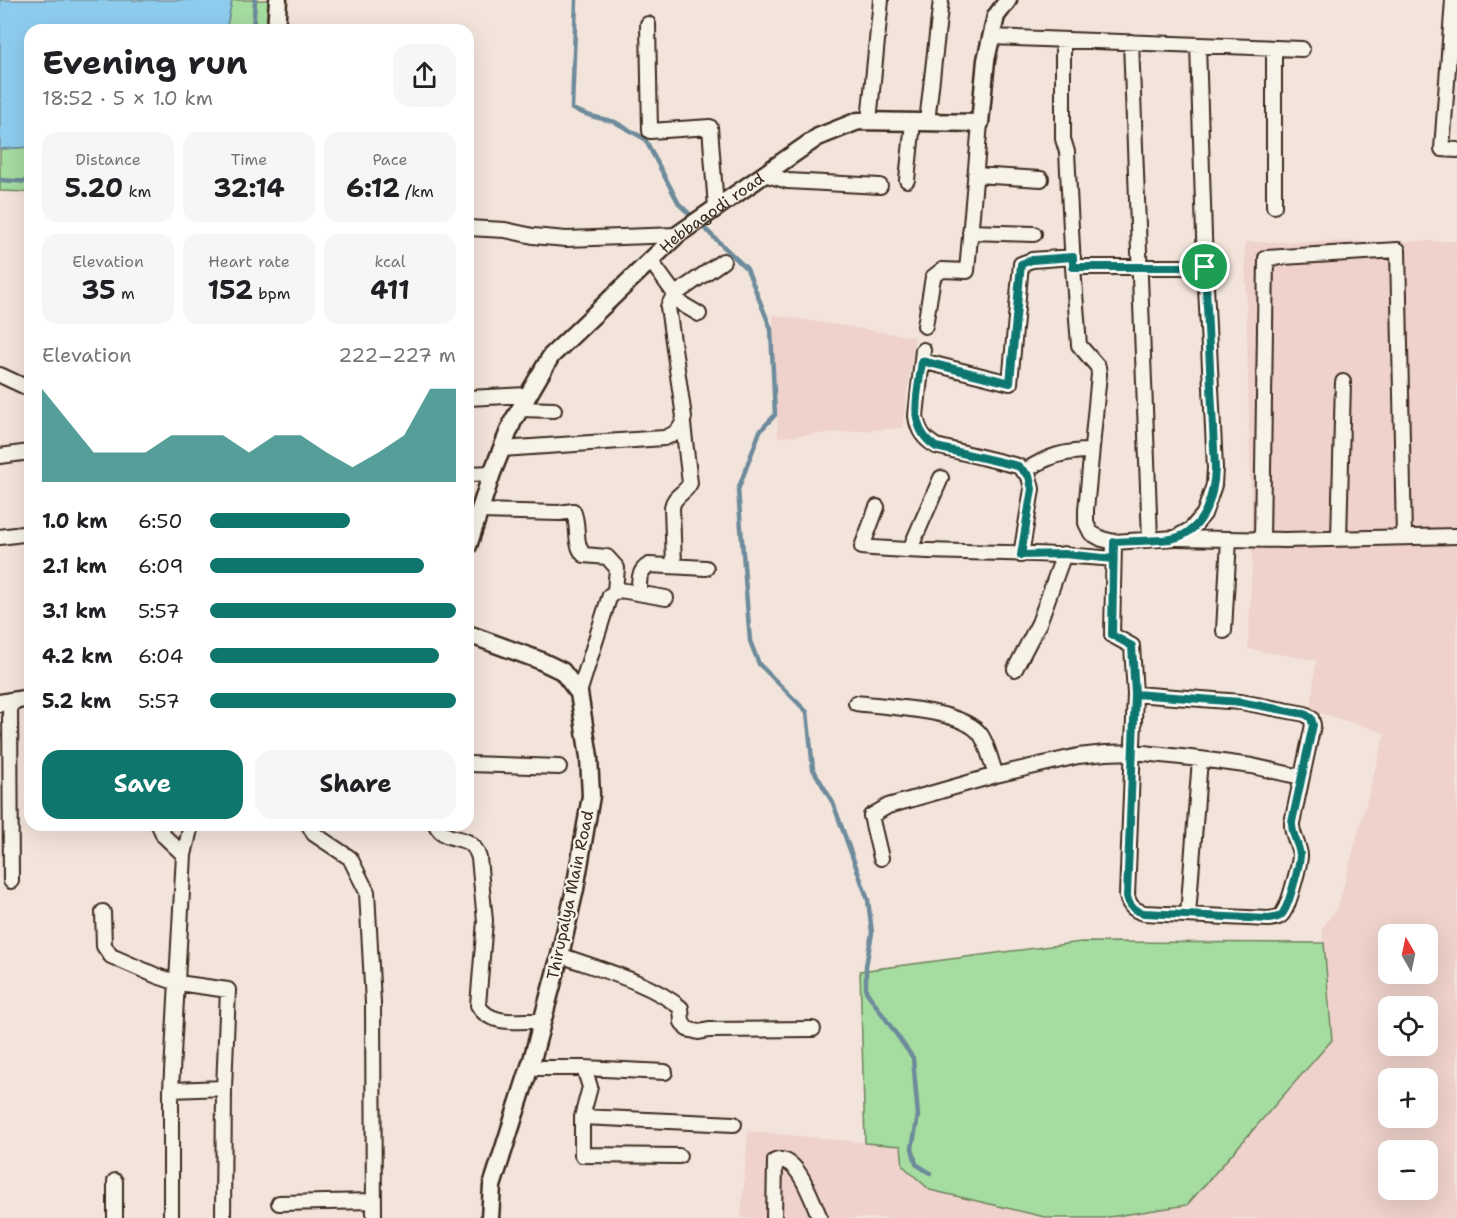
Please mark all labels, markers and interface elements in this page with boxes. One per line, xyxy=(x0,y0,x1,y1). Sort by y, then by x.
text: Evening run xyxy=(42,40,248,85)
button: share xyxy=(393,44,456,107)
text: 18:52 · 5 × 1.0 km xyxy=(42,85,213,111)
text: Distance xyxy=(75,149,141,170)
text: Time xyxy=(231,149,267,170)
text: Pace xyxy=(372,149,408,170)
street label: Hebbagodi road xyxy=(654,167,768,257)
text: 5.20 xyxy=(65,170,123,205)
text: 32:14 xyxy=(213,170,285,205)
text: 6:12 xyxy=(346,170,400,205)
text: km xyxy=(123,181,151,202)
text: /km xyxy=(400,181,434,202)
pin xyxy=(1179,241,1230,292)
icon: arrive xyxy=(1188,250,1221,283)
text: Elevation xyxy=(72,251,144,272)
text: Heart rate xyxy=(208,251,290,272)
text: kcal xyxy=(374,251,406,272)
text: 35 xyxy=(81,272,116,307)
text: 152 xyxy=(207,272,253,307)
text: 411 xyxy=(370,272,410,307)
text: m xyxy=(116,283,135,304)
text: bpm xyxy=(253,283,291,304)
text: Elevation xyxy=(42,342,132,368)
text: 222–227 m xyxy=(338,342,456,368)
text: 1.0 km xyxy=(42,508,107,534)
text: 6:50 xyxy=(138,508,182,534)
text: 2.1 km xyxy=(42,553,107,579)
text: 6:09 xyxy=(138,553,184,579)
text: 3.1 km xyxy=(42,598,106,624)
text: 5:57 xyxy=(138,598,180,624)
text: 4.2 km xyxy=(42,643,112,669)
text: 6:04 xyxy=(138,643,184,669)
text: 5.2 km xyxy=(42,688,111,714)
text: 5:57 xyxy=(138,688,180,714)
button: Save xyxy=(42,750,243,819)
button: Share xyxy=(255,750,456,819)
street label: Thirupalya Main Road xyxy=(542,809,598,981)
north arrow xyxy=(1378,924,1438,984)
map controls xyxy=(1378,924,1438,1200)
button: locate xyxy=(1378,996,1438,1056)
button: + xyxy=(1378,1068,1438,1128)
button: − xyxy=(1378,1140,1438,1200)

